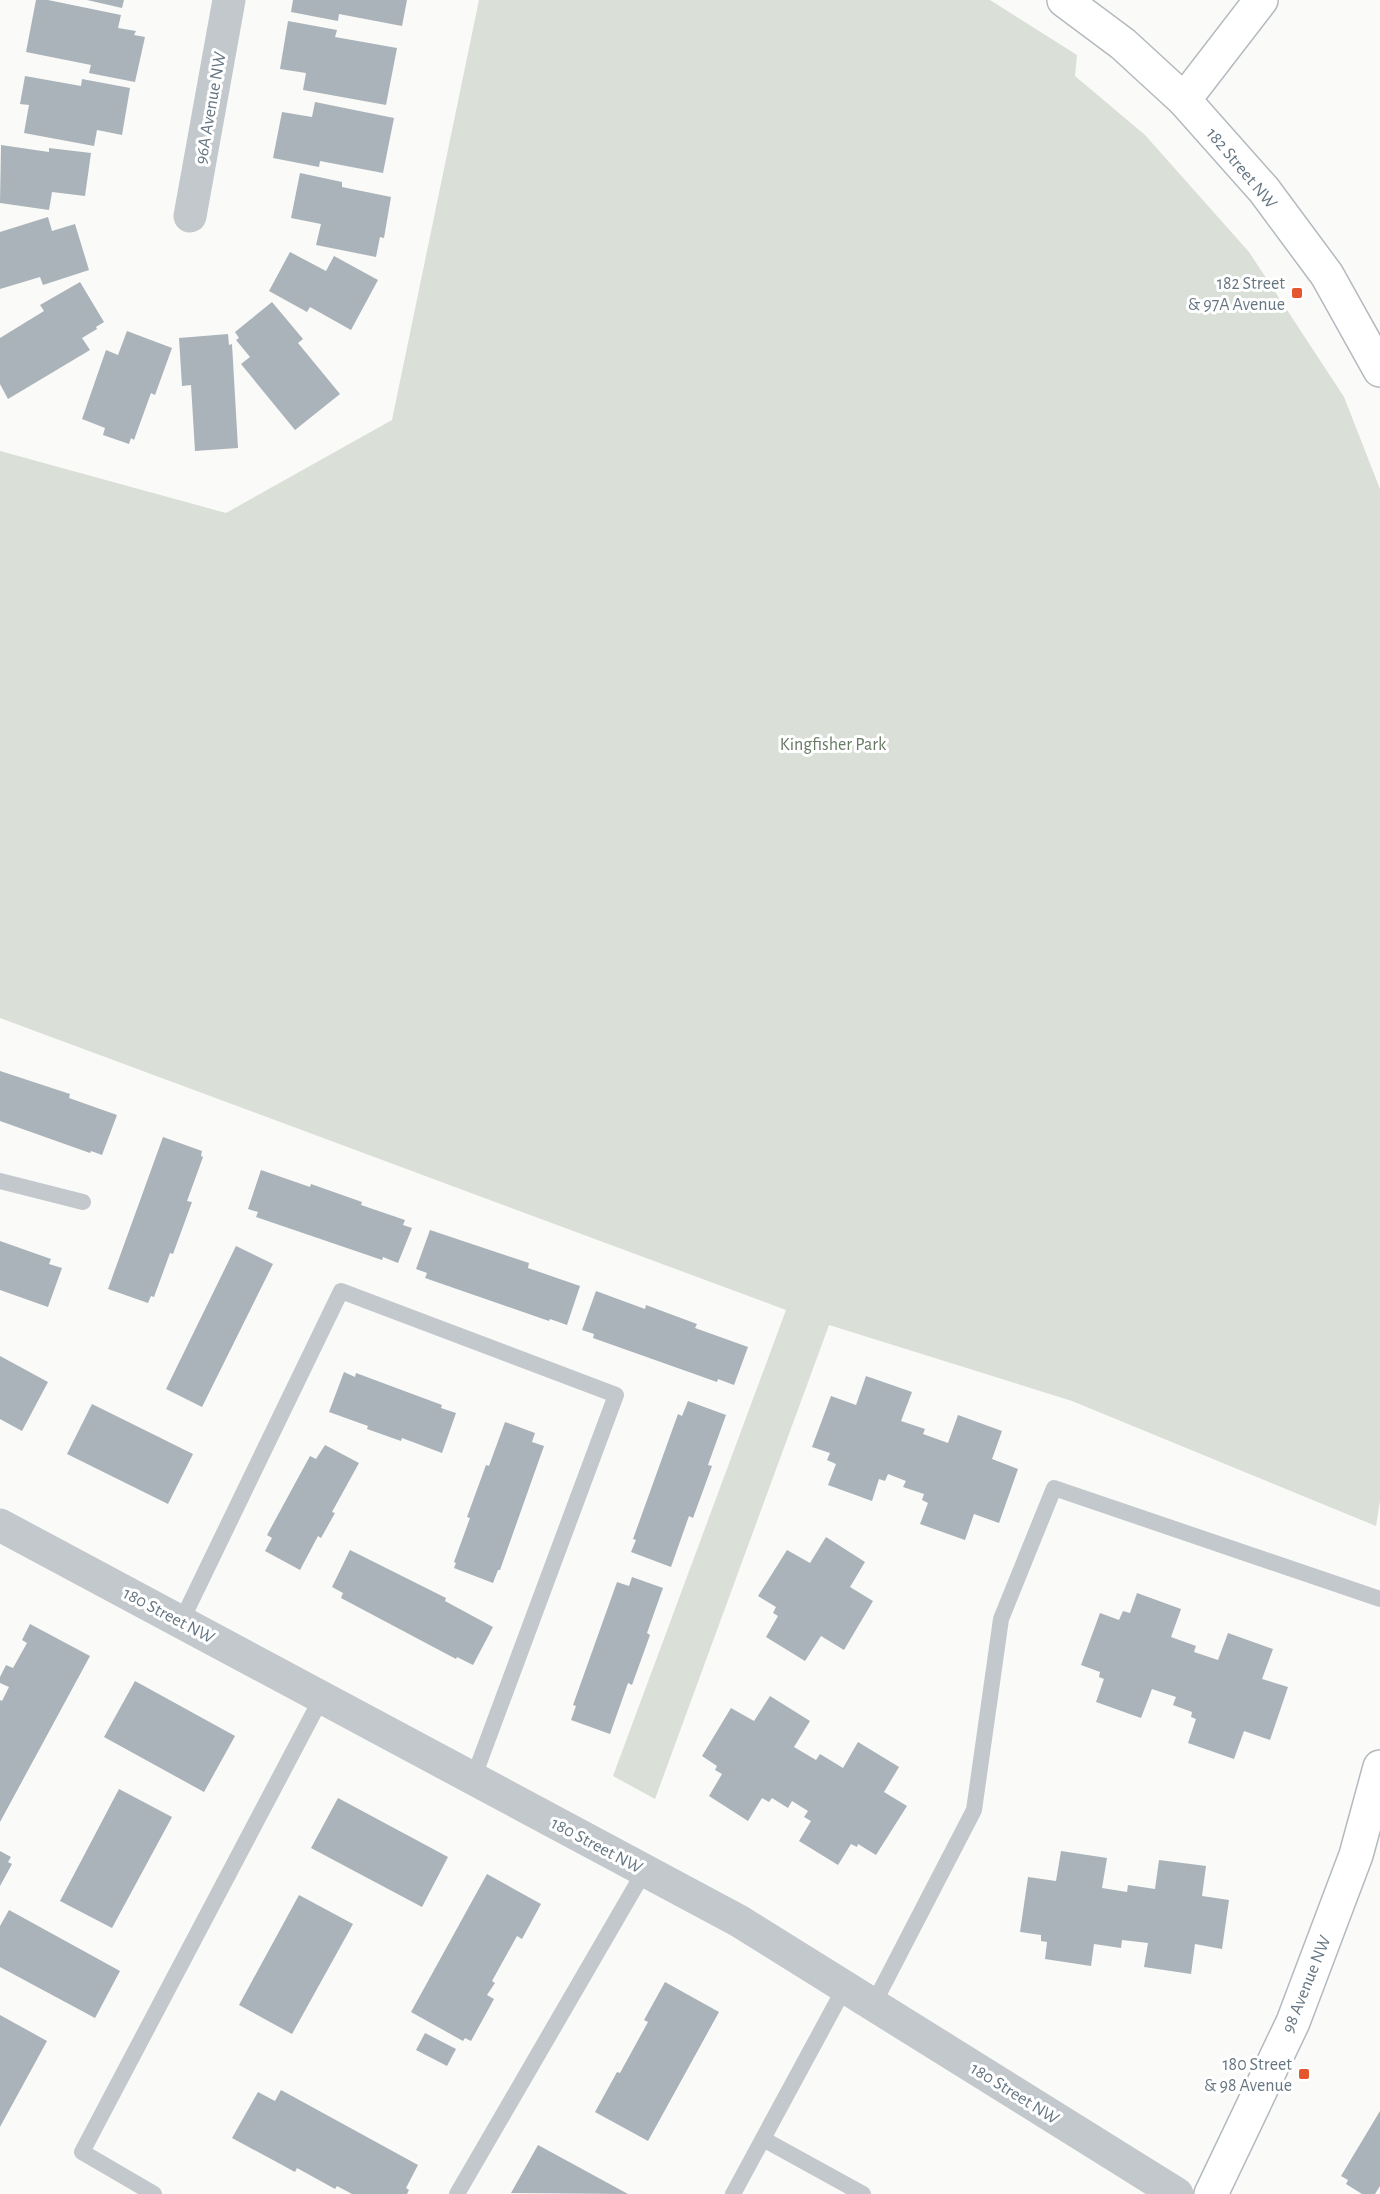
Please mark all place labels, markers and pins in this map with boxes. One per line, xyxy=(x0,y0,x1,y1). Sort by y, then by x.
place label: 182 Street & 97A Avenue xyxy=(1188,275,1285,314)
marker: 182 Street & 97A Avenue xyxy=(1290,286,1304,300)
place label: 180 Street & 98 Avenue xyxy=(1204,2056,1292,2095)
marker: 180 Street & 98 Avenue xyxy=(1297,2067,1311,2081)

